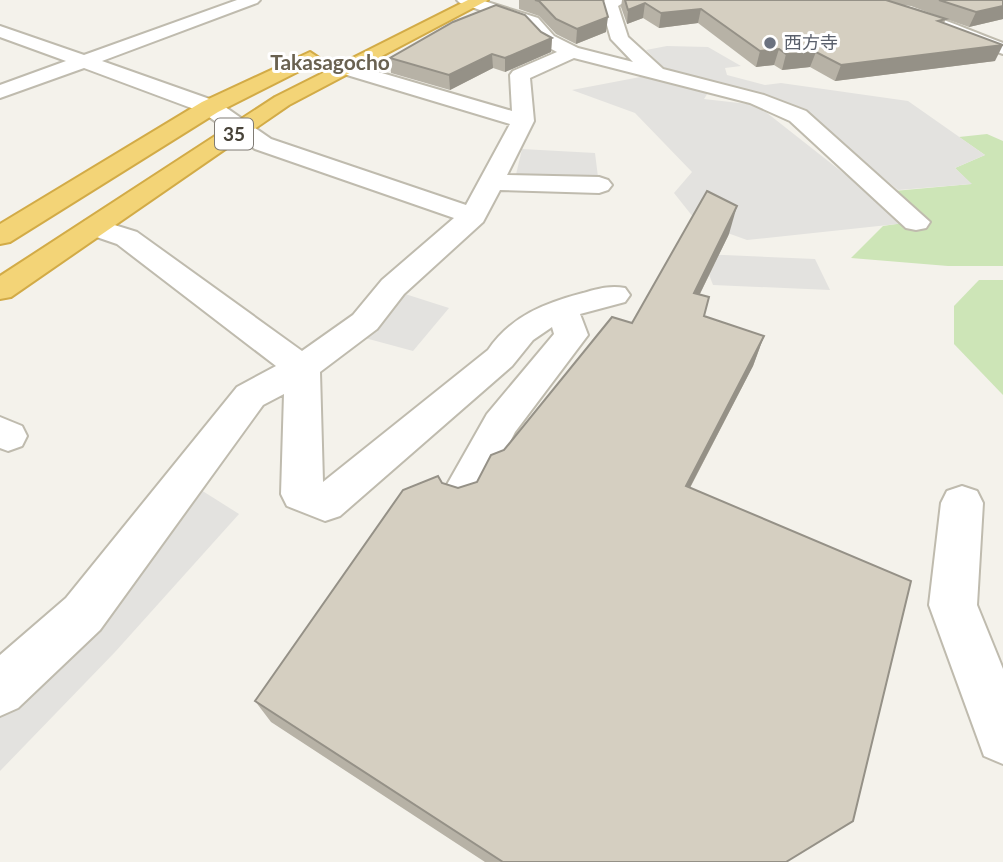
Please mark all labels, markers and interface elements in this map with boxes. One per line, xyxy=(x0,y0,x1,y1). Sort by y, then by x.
place label: 西方寺 xyxy=(784,31,838,53)
marker: 西方寺 xyxy=(762,35,778,51)
district label: Takasagocho xyxy=(270,49,390,74)
road number: 35 xyxy=(215,118,253,150)

